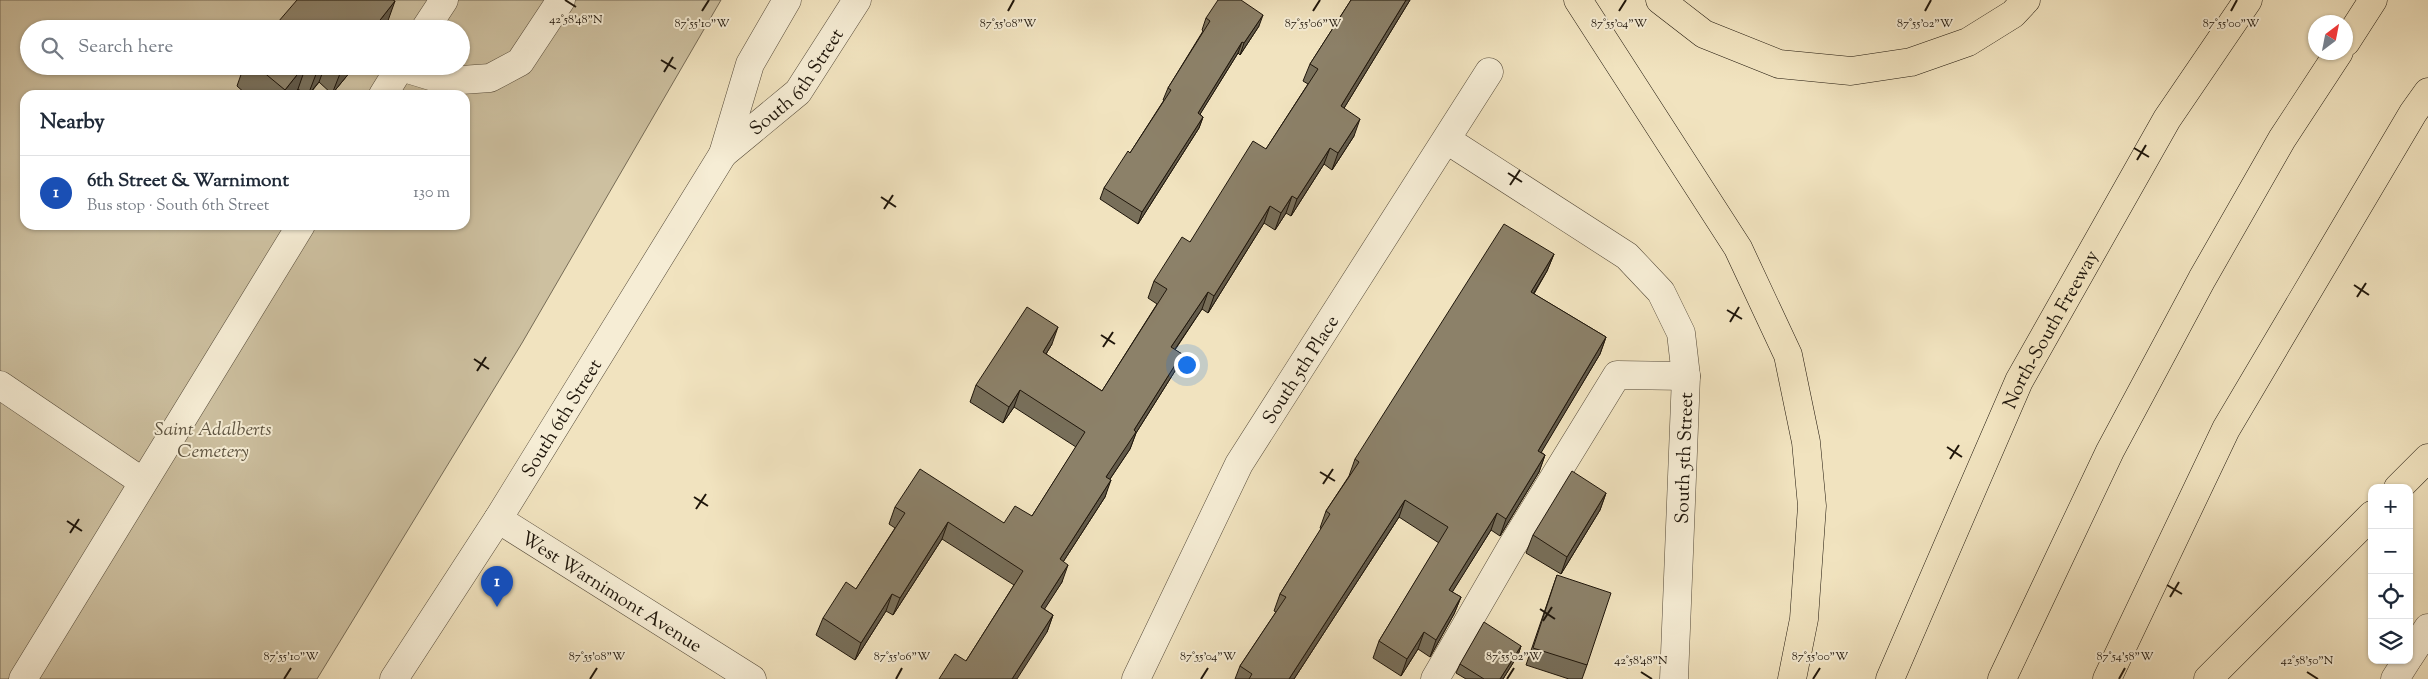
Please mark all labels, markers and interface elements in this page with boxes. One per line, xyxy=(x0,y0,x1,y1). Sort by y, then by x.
text: 42°58'48"N xyxy=(549,11,603,29)
text: 87°55'10"W xyxy=(674,15,730,33)
text: 87°55'08"W xyxy=(980,15,1037,33)
text: 87°55'06"W xyxy=(1285,15,1342,33)
text: 87°55'04"W xyxy=(1591,15,1648,33)
text: 87°55'02"W xyxy=(1897,15,1954,33)
text: 87°55'00"W xyxy=(2203,15,2260,33)
north arrow xyxy=(2308,15,2353,60)
search box xyxy=(20,20,470,75)
street label: South 6th Street xyxy=(744,23,852,143)
icon: search xyxy=(38,34,66,62)
text: Search here xyxy=(78,34,173,61)
text: Nearby xyxy=(40,108,105,138)
text: 6th Street & Warnimont xyxy=(87,168,289,195)
text: 1 xyxy=(53,182,59,205)
text: 130 m xyxy=(413,182,450,205)
text: Bus stop · South 6th Street xyxy=(87,195,269,218)
street label: North-South Freeway xyxy=(1998,245,2107,414)
street label: South 5th Place xyxy=(1257,310,1347,430)
your location xyxy=(1174,352,1200,378)
street label: South 6th Street xyxy=(516,354,610,483)
street label: South 5th Street xyxy=(1670,391,1701,524)
park label: Saint Adalberts Cemetery xyxy=(154,417,272,466)
map controls xyxy=(2368,484,2413,664)
button: + xyxy=(2368,484,2413,529)
street label: West Warnimont Avenue xyxy=(515,526,707,660)
button: − xyxy=(2368,529,2413,574)
pin: 1 xyxy=(481,566,513,607)
button: locate xyxy=(2368,574,2413,619)
button: layers xyxy=(2368,619,2413,664)
text: 87°55'10"W xyxy=(263,648,319,666)
text: 87°55'08"W xyxy=(569,648,626,666)
text: 87°55'06"W xyxy=(874,648,931,666)
text: 87°55'04"W xyxy=(1180,648,1237,666)
text: 87°55'02"W xyxy=(1486,648,1543,666)
text: 87°55'00"W xyxy=(1792,648,1849,666)
text: 87°54'58"W xyxy=(2097,648,2154,666)
text: 42°58'48"N xyxy=(1614,652,1668,670)
text: 42°58'50"N xyxy=(2281,652,2334,670)

